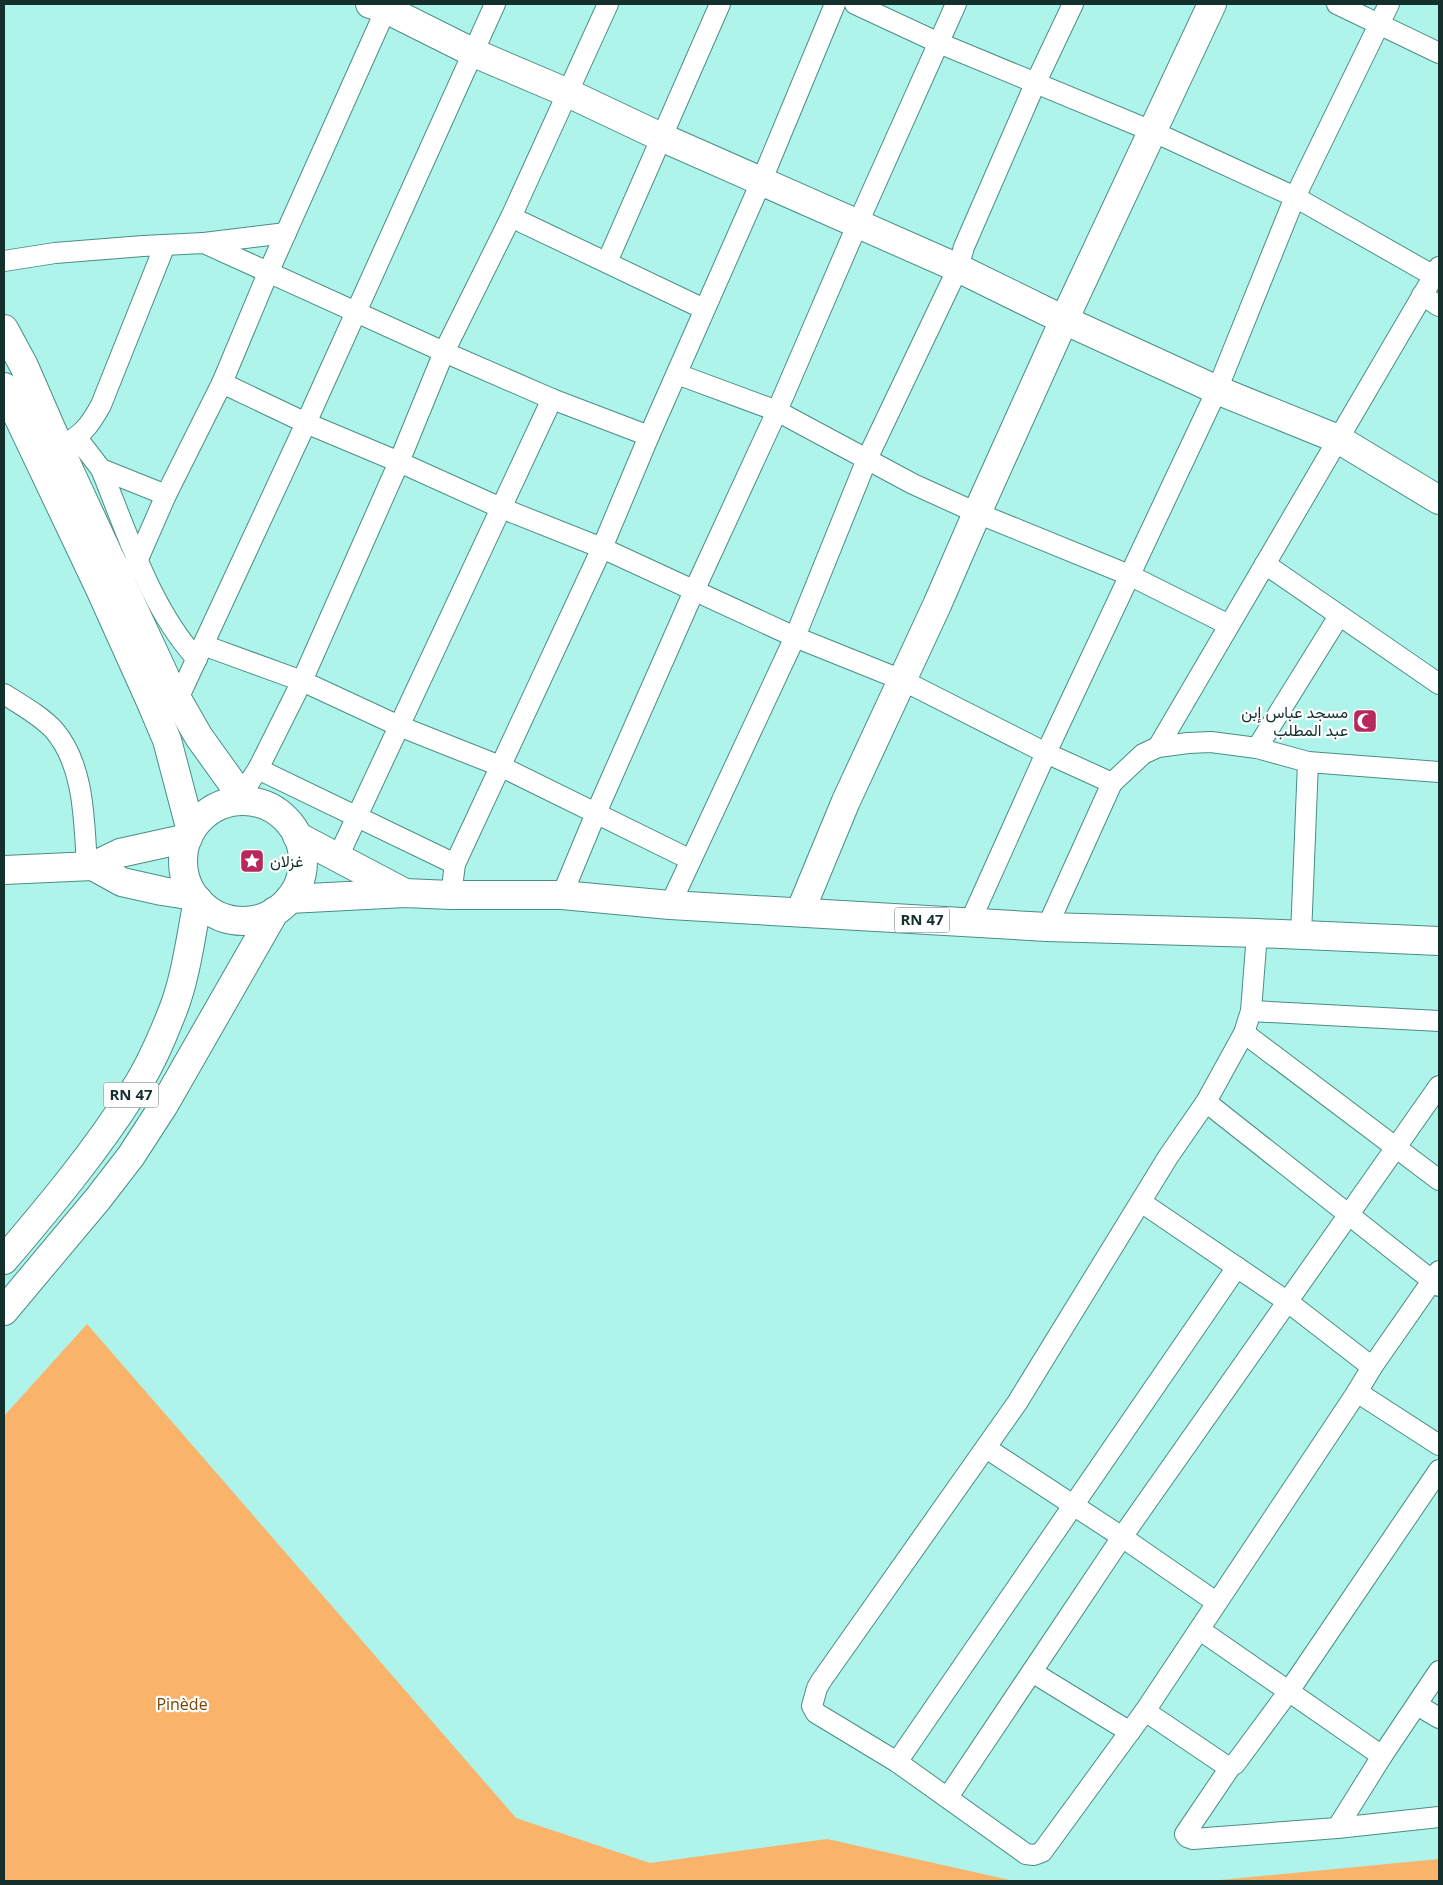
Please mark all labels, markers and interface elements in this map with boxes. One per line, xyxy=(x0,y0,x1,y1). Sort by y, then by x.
place label: مسجد عباس إبن عبد المطلب xyxy=(1241,701,1348,741)
mosque icon: مسجد عباس إبن عبد المطلب xyxy=(1352,708,1378,734)
place icon: غزلان xyxy=(239,848,265,874)
place label: غزلان xyxy=(270,850,303,872)
road number: RN 47 xyxy=(894,908,950,932)
road number: RN 47 xyxy=(104,1082,158,1108)
park label: Pinède xyxy=(156,1693,208,1715)

